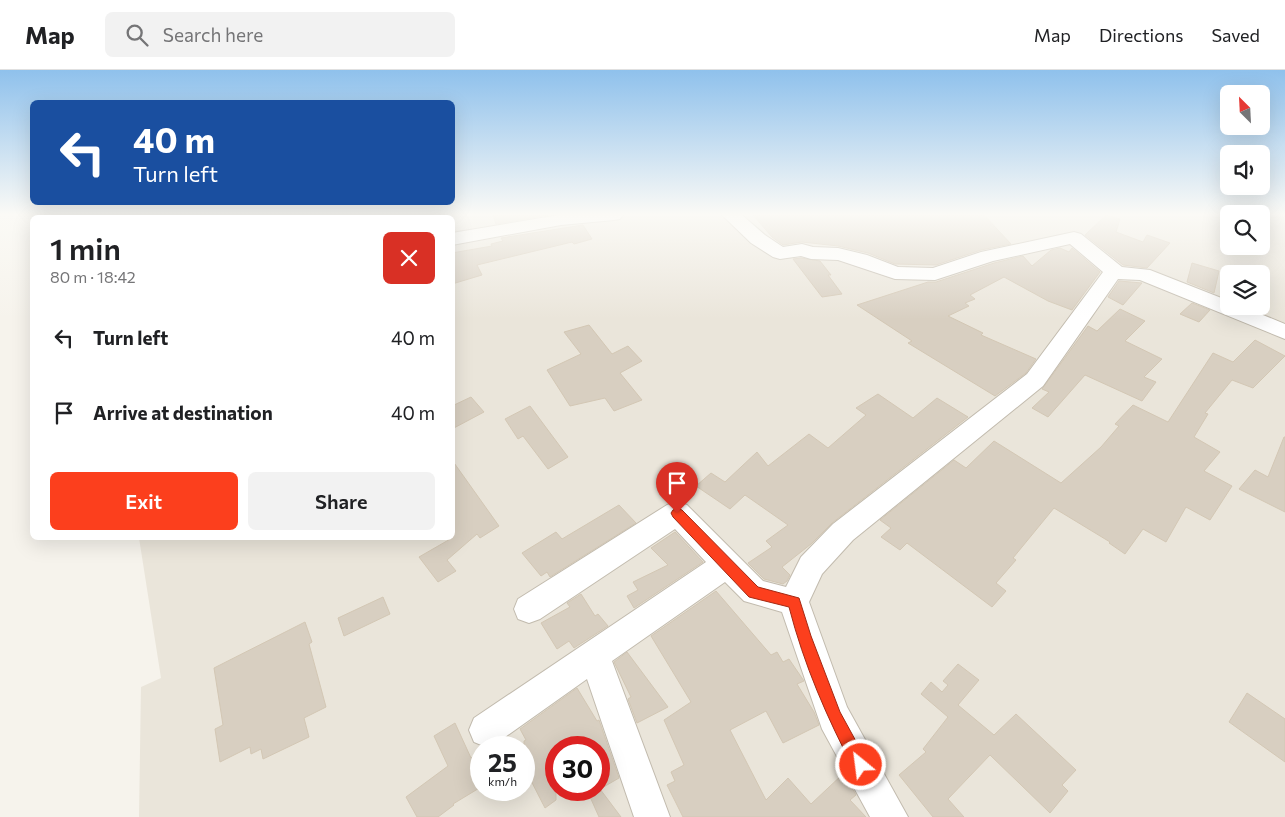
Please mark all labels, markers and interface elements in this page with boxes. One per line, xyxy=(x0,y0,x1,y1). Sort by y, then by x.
search box xyxy=(105,12,455,57)
text: Map xyxy=(25,20,75,49)
icon: search xyxy=(123,21,151,49)
text: Search here xyxy=(163,23,263,46)
text: Map xyxy=(1034,24,1071,46)
text: Directions xyxy=(1099,24,1183,46)
text: Saved xyxy=(1211,24,1260,46)
north arrow xyxy=(1220,85,1270,135)
map controls xyxy=(1220,85,1270,315)
text: 40 m xyxy=(133,117,215,160)
icon: left xyxy=(50,120,115,185)
button: sound xyxy=(1220,145,1270,195)
text: Turn left xyxy=(133,160,218,187)
button: search xyxy=(1220,205,1270,255)
text: 1 min xyxy=(50,229,121,266)
button: close xyxy=(383,232,435,284)
button: layers xyxy=(1220,265,1270,315)
text: 80 m · 18:42 xyxy=(50,267,136,286)
icon: left xyxy=(50,324,78,352)
text: Turn left xyxy=(93,326,168,349)
text: 40 m xyxy=(391,326,435,349)
icon: arrive xyxy=(50,399,78,427)
text: Arrive at destination xyxy=(93,401,273,424)
text: 40 m xyxy=(391,401,435,424)
pin xyxy=(656,462,698,513)
icon: arrive xyxy=(663,469,691,497)
button: Exit xyxy=(50,472,238,530)
button: Share xyxy=(248,472,435,530)
speed limit sign: 30 xyxy=(545,736,610,801)
position arrow xyxy=(834,738,886,790)
text: 25 xyxy=(488,747,517,777)
text: km/h xyxy=(488,774,517,788)

